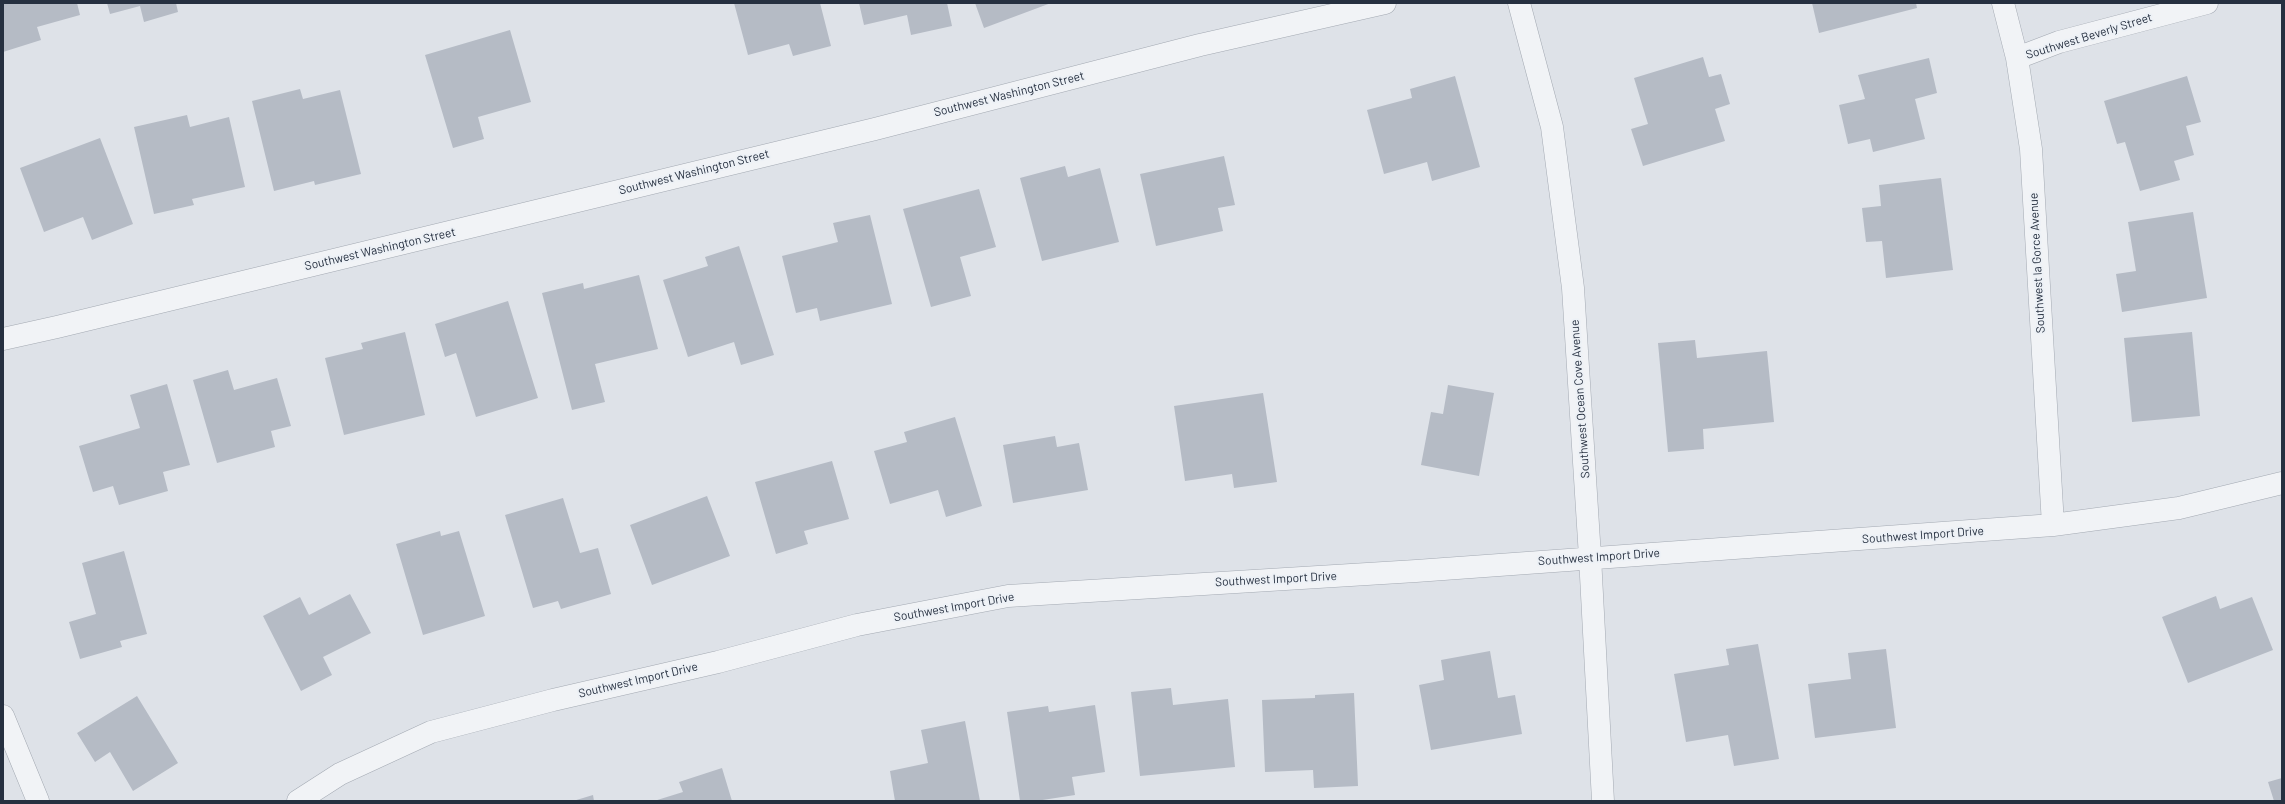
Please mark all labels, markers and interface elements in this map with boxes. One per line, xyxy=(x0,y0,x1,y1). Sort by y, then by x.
street label: Southwest Beverly Street xyxy=(2024,10,2154,62)
street label: Southwest Washington Street xyxy=(932,68,1086,120)
street label: Southwest Washington Street xyxy=(617,146,771,198)
street label: Southwest la Gorce Avenue xyxy=(2026,192,2048,334)
street label: Southwest Washington Street xyxy=(303,225,457,273)
street label: Southwest Ocean Cove Avenue xyxy=(1567,319,1593,479)
street label: Southwest Import Drive xyxy=(1862,524,1984,546)
street label: Southwest Import Drive xyxy=(1538,546,1660,568)
street label: Southwest Import Drive xyxy=(1215,569,1337,589)
street label: Southwest Import Drive xyxy=(893,589,1015,625)
street label: Southwest Import Drive xyxy=(577,659,699,701)

